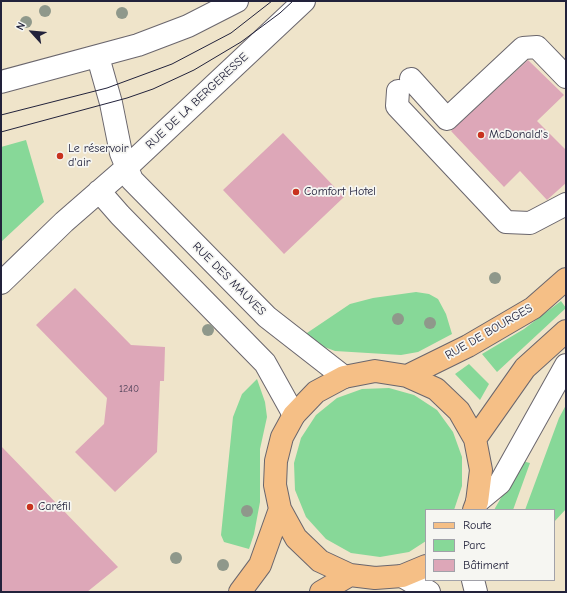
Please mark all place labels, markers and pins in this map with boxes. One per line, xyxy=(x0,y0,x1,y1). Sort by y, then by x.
place label: McDonald's xyxy=(489,128,548,142)
marker: McDonald's xyxy=(476,130,486,140)
place label: Le réservoir d'air xyxy=(68,142,129,170)
marker: Le réservoir d'air xyxy=(55,151,65,161)
place label: Comfort Hotel xyxy=(304,185,376,199)
marker: Comfort Hotel xyxy=(291,187,301,197)
place label: Caréfil xyxy=(38,500,71,514)
marker: Caréfil xyxy=(25,502,35,512)

